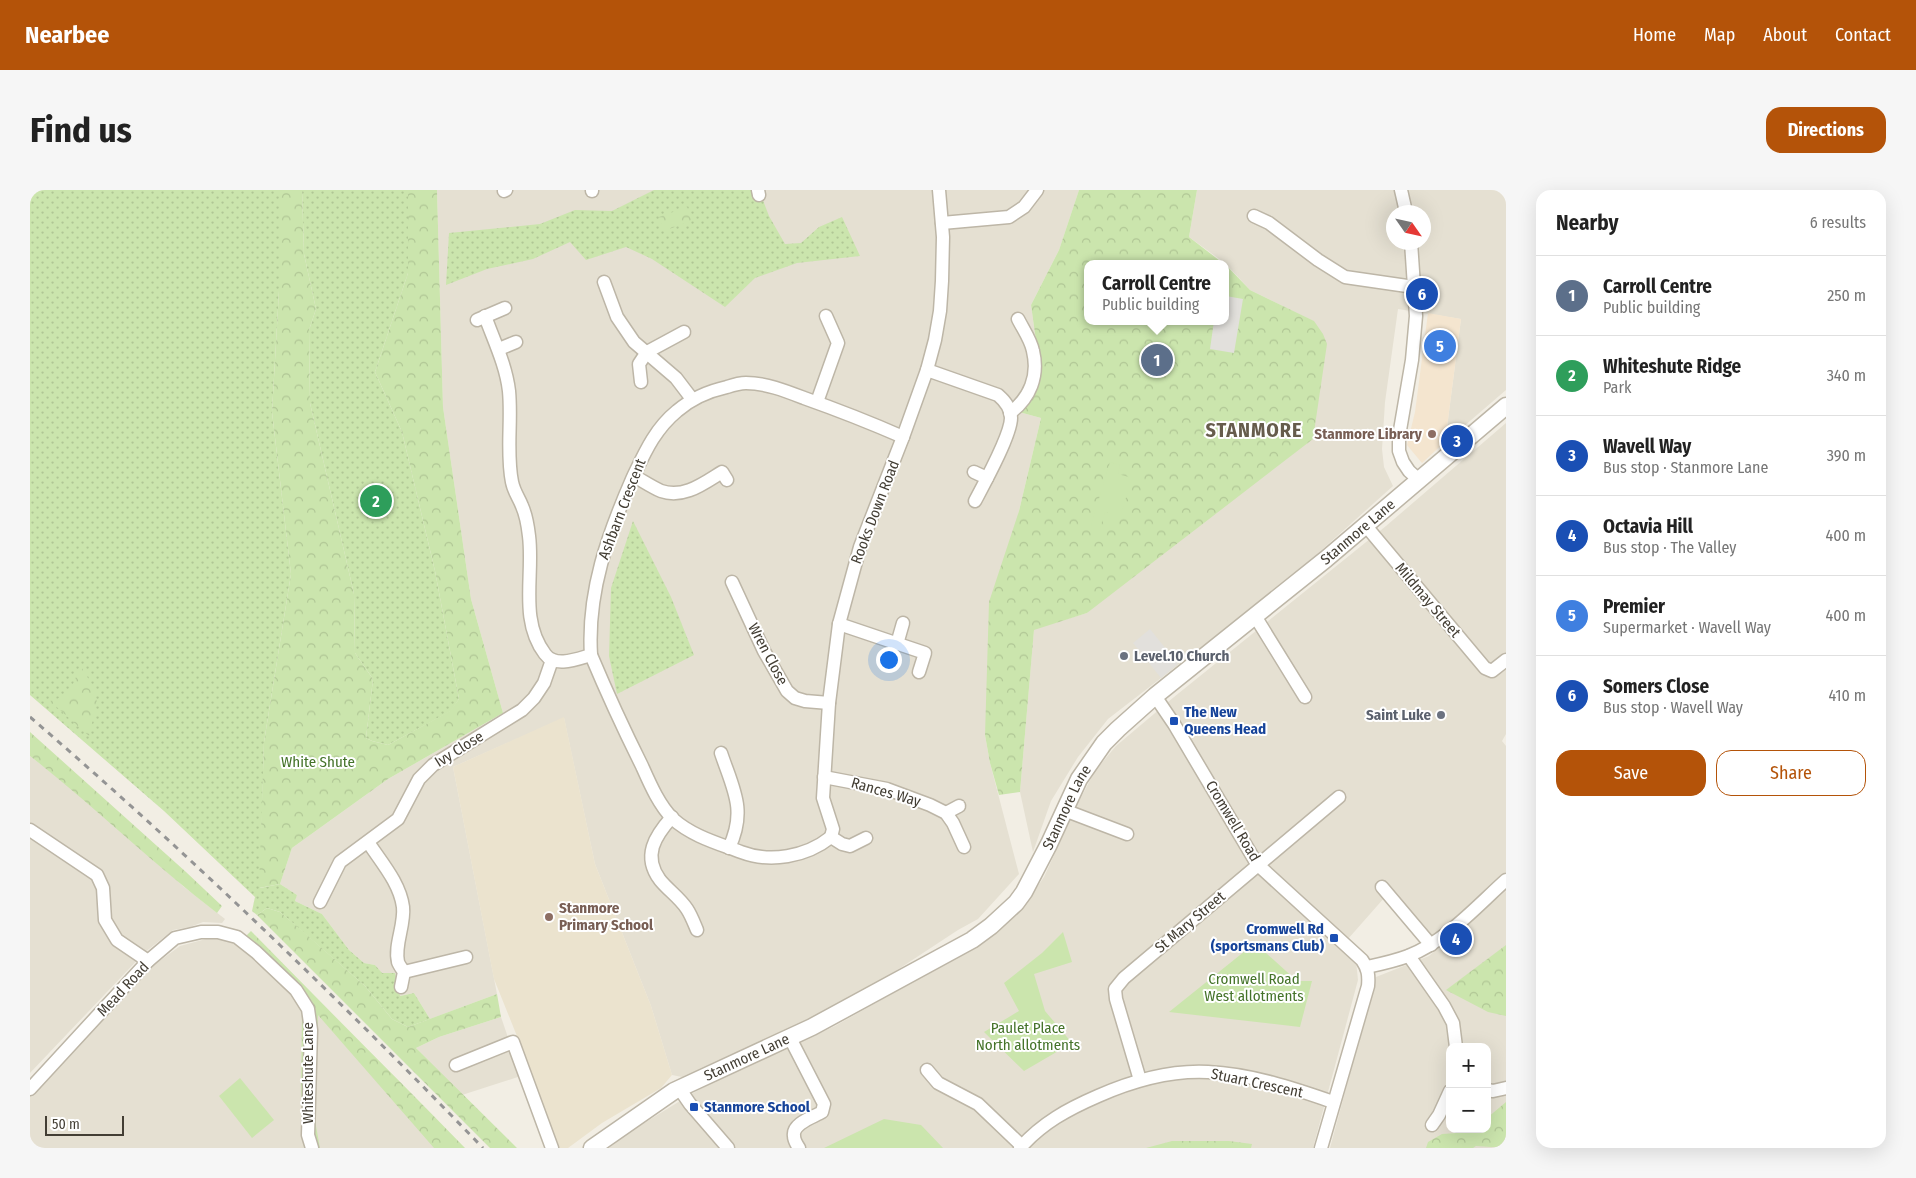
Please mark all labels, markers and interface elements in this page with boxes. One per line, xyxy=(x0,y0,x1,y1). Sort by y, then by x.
text: Nearbee xyxy=(25,21,109,49)
text: Home xyxy=(1633,24,1676,46)
text: Map xyxy=(1704,24,1735,46)
text: About xyxy=(1763,24,1807,46)
text: Contact xyxy=(1835,24,1891,46)
button: Directions xyxy=(1766,107,1886,153)
text: Find us xyxy=(30,109,132,151)
north arrow xyxy=(1386,205,1431,250)
text: Nearby xyxy=(1556,210,1618,236)
text: 6 results xyxy=(1810,213,1866,232)
popup xyxy=(1084,260,1229,325)
text: Carroll Centre xyxy=(1102,272,1211,295)
pin: 6 xyxy=(1406,275,1438,313)
text: Carroll Centre xyxy=(1603,275,1712,298)
text: 1 xyxy=(1569,286,1575,305)
text: 250 m xyxy=(1827,286,1866,305)
text: Public building xyxy=(1102,295,1199,314)
text: Public building xyxy=(1603,298,1700,317)
pin: 5 xyxy=(1424,327,1456,365)
pin: 1 xyxy=(1141,341,1173,379)
text: Whiteshute Ridge xyxy=(1603,355,1741,378)
text: 2 xyxy=(1568,366,1576,385)
text: 340 m xyxy=(1827,366,1866,385)
text: Park xyxy=(1603,378,1631,397)
district label: STANMORE xyxy=(1205,418,1303,442)
pin: 3 xyxy=(1441,422,1473,460)
place label: Stanmore Library xyxy=(1314,425,1423,443)
marker: Stanmore Library xyxy=(1426,428,1438,440)
text: Wavell Way xyxy=(1603,435,1691,458)
text: 3 xyxy=(1568,446,1576,465)
text: 390 m xyxy=(1827,446,1866,465)
street label: Ashbarn Crescent xyxy=(595,456,650,562)
street label: Rooks Down Road xyxy=(847,458,903,566)
text: Bus stop · Stanmore Lane xyxy=(1603,458,1768,477)
pin: 2 xyxy=(360,482,392,520)
street label: Stanmore Lane xyxy=(1317,495,1399,569)
text: Octavia Hill xyxy=(1603,515,1693,538)
text: 4 xyxy=(1568,526,1576,545)
text: 400 m xyxy=(1826,526,1866,545)
text: Bus stop · The Valley xyxy=(1603,538,1736,557)
street label: Mildmay Street xyxy=(1391,559,1465,641)
text: Premier xyxy=(1603,595,1665,618)
text: 5 xyxy=(1568,606,1576,625)
text: 400 m xyxy=(1826,606,1866,625)
text: Supermarket · Wavell Way xyxy=(1603,618,1771,637)
street label: Wren Close xyxy=(744,620,792,688)
your location xyxy=(876,647,902,673)
place label: Level.10 Church xyxy=(1134,647,1229,665)
marker: Level.10 Church xyxy=(1118,650,1130,662)
text: Somers Close xyxy=(1603,675,1709,698)
text: 6 xyxy=(1568,686,1576,705)
text: 410 m xyxy=(1828,686,1866,705)
text: Bus stop · Wavell Way xyxy=(1603,698,1743,717)
place label: The New Queens Head xyxy=(1184,703,1266,738)
place label: Saint Luke xyxy=(1366,706,1431,724)
marker: Saint Luke xyxy=(1435,709,1447,721)
marker: The New Queens Head xyxy=(1168,715,1180,727)
street label: Ivy Close xyxy=(431,727,487,771)
button: Save xyxy=(1556,750,1706,796)
button: Share xyxy=(1716,750,1866,796)
park label: White Shute xyxy=(281,753,355,771)
street label: Stanmore Lane xyxy=(1039,762,1095,853)
street label: Rances Way xyxy=(849,774,923,811)
street label: Cromwell Road xyxy=(1202,777,1264,865)
street label: St Mary Street xyxy=(1151,887,1229,957)
place label: Stanmore Primary School xyxy=(559,899,654,934)
marker: Stanmore Primary School xyxy=(543,911,555,923)
place label: Cromwell Rd (sportsmans Club) xyxy=(1211,920,1324,955)
pin: 4 xyxy=(1440,920,1472,958)
marker: Cromwell Rd (sportsmans Club) xyxy=(1328,932,1340,944)
street label: Mead Road xyxy=(93,958,153,1020)
park label: Cromwell Road West allotments xyxy=(1204,970,1304,1005)
park label: Paulet Place North allotments xyxy=(976,1019,1080,1054)
street label: Whiteshute Lane xyxy=(299,1022,317,1124)
street label: Stanmore Lane xyxy=(701,1030,792,1085)
map controls xyxy=(1446,1043,1491,1133)
button: + xyxy=(1446,1043,1491,1088)
street label: Stuart Crescent xyxy=(1209,1064,1305,1102)
button: − xyxy=(1446,1088,1491,1133)
place label: Stanmore School xyxy=(704,1098,811,1116)
marker: Stanmore School xyxy=(688,1101,700,1113)
scale bar xyxy=(45,1113,124,1136)
text: 50 m xyxy=(52,1116,80,1133)

